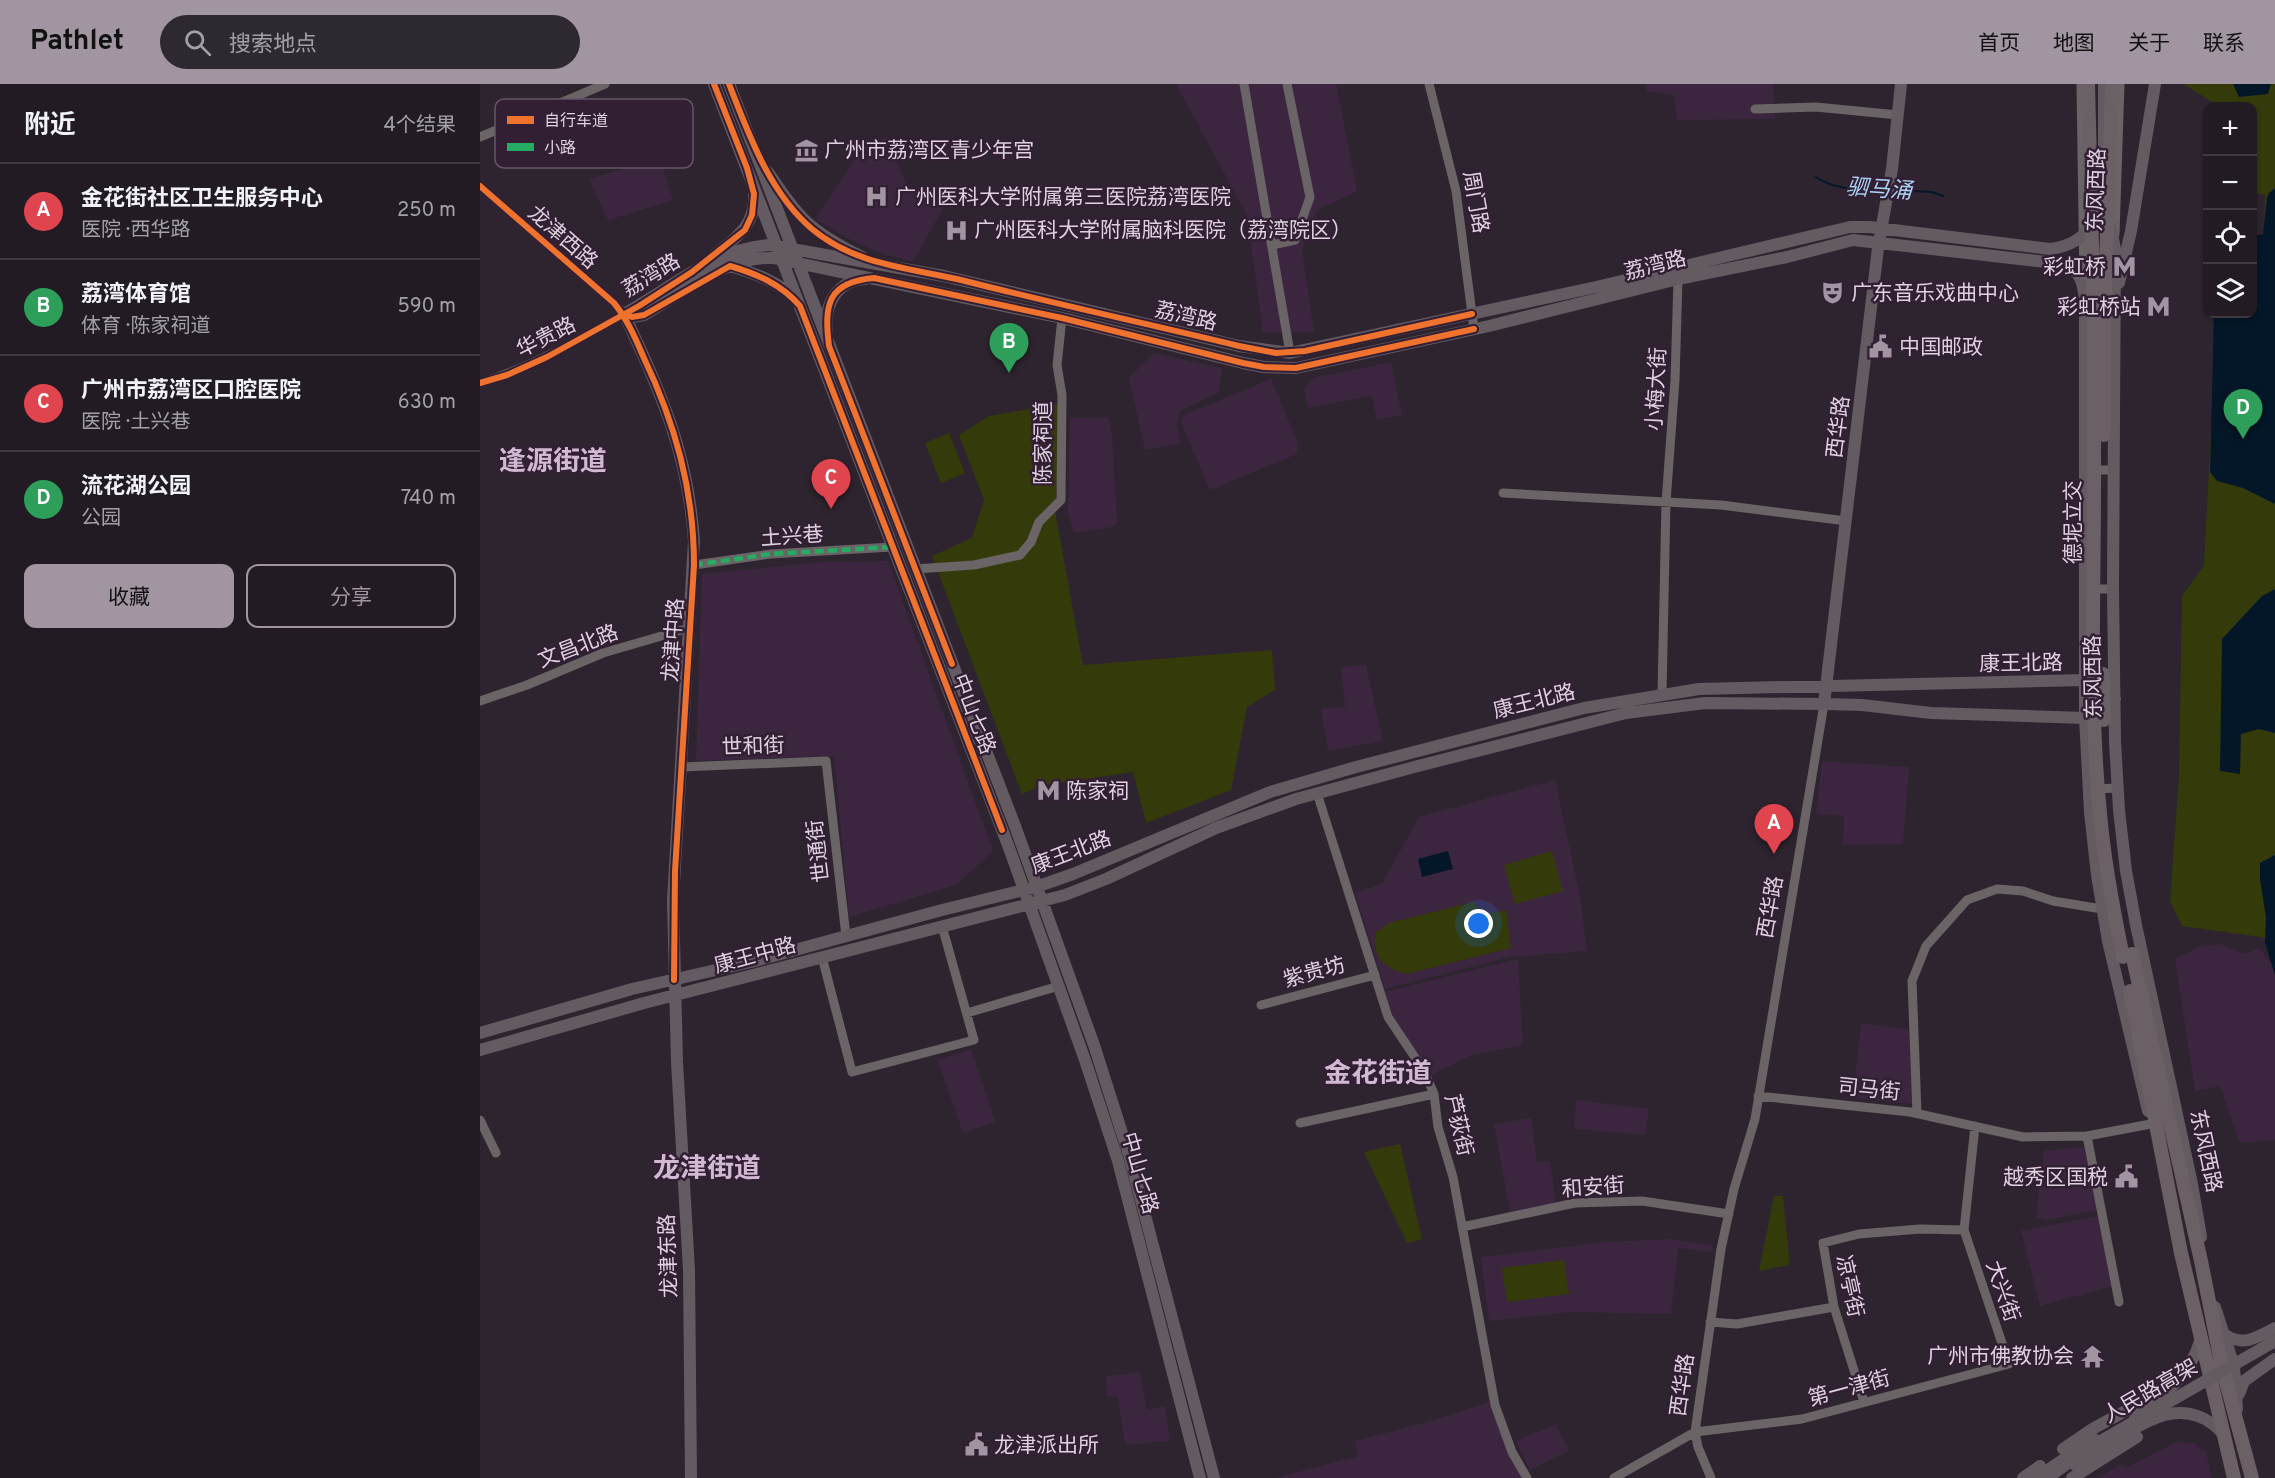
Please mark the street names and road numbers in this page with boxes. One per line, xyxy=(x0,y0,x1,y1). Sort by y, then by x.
street label: 东风西路 xyxy=(2083,148,2112,232)
street label: 周门路 xyxy=(1456,169,1493,236)
street label: 龙津西路 xyxy=(521,200,603,276)
street label: 荔湾路 xyxy=(1622,246,1689,287)
street label: 荔湾路 xyxy=(618,248,686,304)
street label: 荔湾路 xyxy=(1152,297,1219,338)
street label: 华贵路 xyxy=(512,312,581,365)
street label: 小梅大街 xyxy=(1642,346,1673,432)
street label: 西华路 xyxy=(1822,394,1857,460)
street label: 陈家祠道 xyxy=(1031,401,1058,485)
street label: 德坭立交 xyxy=(2061,480,2088,564)
street label: 土兴巷 xyxy=(760,522,824,553)
street label: 龙津中路 xyxy=(658,597,691,683)
street label: 文昌北路 xyxy=(534,620,623,675)
street label: 东风西路 xyxy=(2080,635,2109,719)
street label: 康王北路 xyxy=(1979,650,2063,679)
street label: 中山七路 xyxy=(945,670,1000,759)
street label: 康王北路 xyxy=(1490,679,1578,726)
street label: 世和街 xyxy=(721,733,785,762)
street label: 世通街 xyxy=(802,818,837,884)
street label: 康王北路 xyxy=(1027,826,1116,881)
street label: 西华路 xyxy=(1753,874,1790,941)
street label: 康王中路 xyxy=(711,933,799,980)
street label: 紫贵坊 xyxy=(1280,952,1348,995)
street label: 司马街 xyxy=(1836,1074,1902,1107)
street label: 芦荻街 xyxy=(1437,1092,1478,1159)
street label: 东风西路 xyxy=(2183,1107,2226,1195)
street label: 中山七路 xyxy=(1114,1129,1163,1218)
street label: 和安街 xyxy=(1561,1173,1625,1204)
street label: 龙津东路 xyxy=(655,1214,684,1298)
street label: 凉亭街 xyxy=(1829,1253,1868,1320)
street label: 大兴街 xyxy=(1979,1257,2025,1326)
street label: 西华路 xyxy=(1666,1352,1701,1418)
street label: 人民路高架 xyxy=(2099,1354,2203,1430)
street label: 第一津街 xyxy=(1805,1366,1893,1413)

